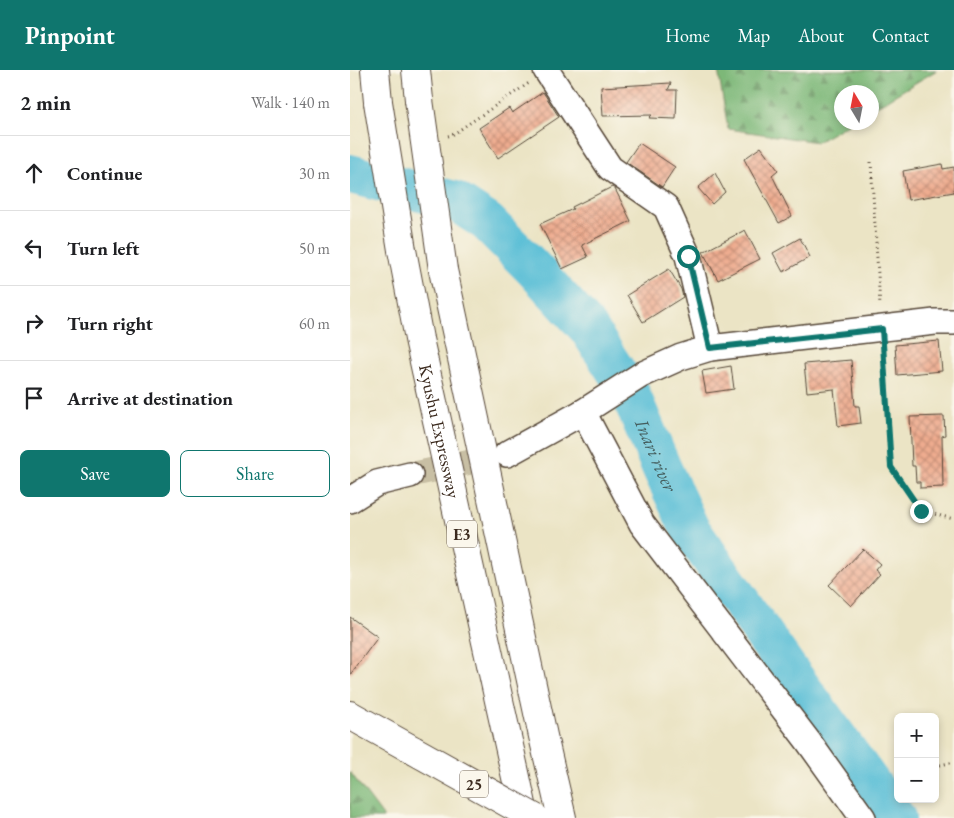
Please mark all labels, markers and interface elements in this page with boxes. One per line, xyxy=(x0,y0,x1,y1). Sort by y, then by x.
text: Pinpoint xyxy=(25,20,115,51)
text: Home xyxy=(665,24,710,47)
text: Map xyxy=(738,24,770,47)
text: About xyxy=(798,24,844,47)
text: Contact xyxy=(872,24,929,47)
north arrow xyxy=(834,85,879,130)
text: 2 min xyxy=(20,89,71,116)
text: Walk · 140 m xyxy=(251,92,330,113)
icon: ahead xyxy=(20,159,48,187)
text: Continue xyxy=(67,161,142,186)
text: 30 m xyxy=(299,163,330,184)
icon: left xyxy=(20,234,48,262)
text: Turn left xyxy=(67,236,139,261)
text: 50 m xyxy=(299,238,330,259)
route start xyxy=(677,245,700,268)
icon: right xyxy=(20,309,48,337)
text: Turn right xyxy=(67,311,153,336)
text: 60 m xyxy=(299,313,330,334)
street label: Kyushu Expressway xyxy=(414,362,466,500)
icon: arrive xyxy=(20,384,48,412)
text: Arrive at destination xyxy=(67,386,233,411)
water label: Inari river xyxy=(629,414,683,496)
button: Save xyxy=(20,450,170,497)
button: Share xyxy=(180,450,330,497)
route end xyxy=(910,500,933,523)
road number: E3 xyxy=(447,520,477,548)
map controls xyxy=(894,713,939,803)
button: + xyxy=(894,713,939,758)
button: − xyxy=(894,758,939,803)
road number: 25 xyxy=(460,771,488,798)

